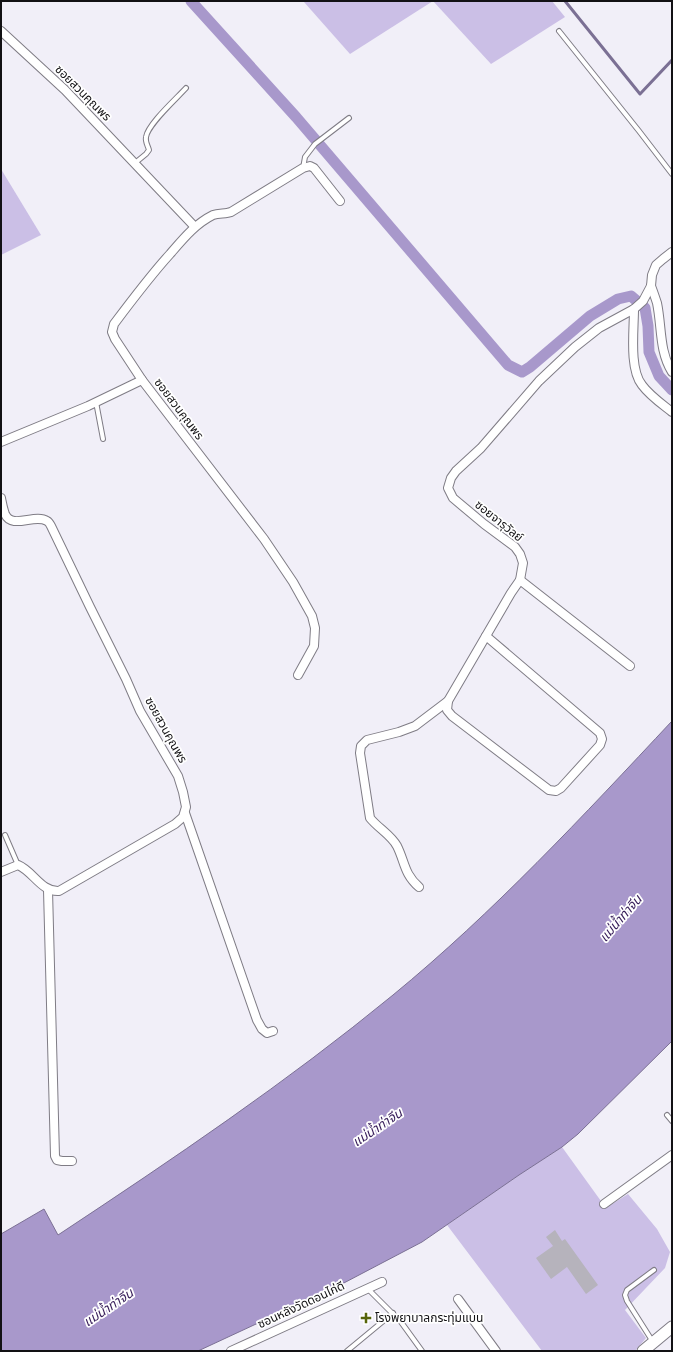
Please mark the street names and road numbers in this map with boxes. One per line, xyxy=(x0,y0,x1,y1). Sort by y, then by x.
street label: ซอยสวนคุณพร xyxy=(50,61,115,126)
street label: ซอยสวนคุณพร xyxy=(149,374,208,444)
street label: ซอยจารุวัลย์ xyxy=(470,496,527,547)
street label: ซอยสวนคุณพร xyxy=(139,694,192,767)
street label: ซอนหลังวัดดอนไก่ดี xyxy=(254,1277,348,1334)

